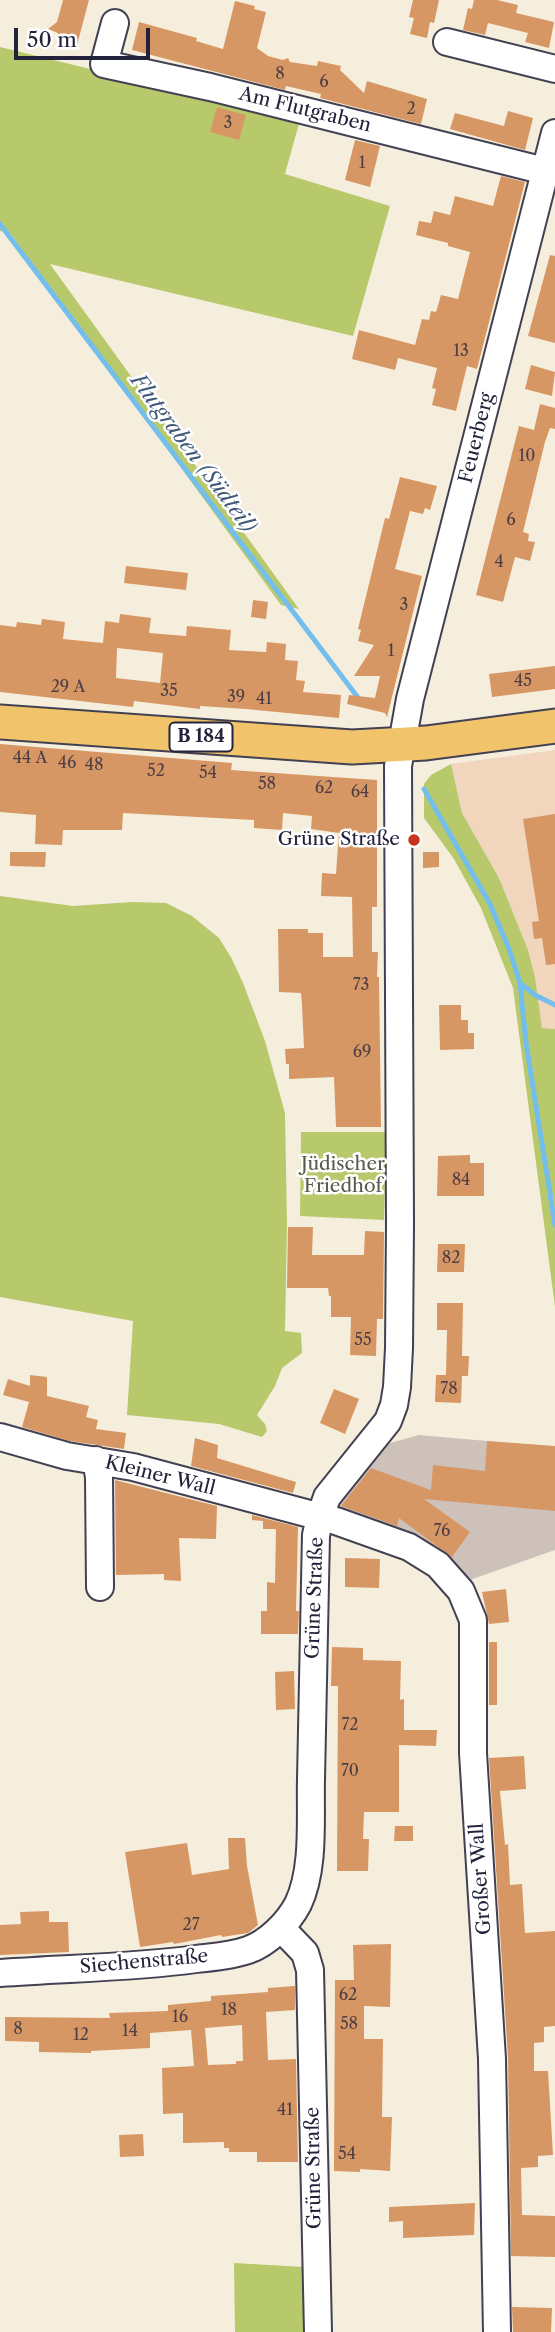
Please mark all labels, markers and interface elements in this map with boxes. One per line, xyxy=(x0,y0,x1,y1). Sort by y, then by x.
scale bar xyxy=(18,14,154,58)
text: 50 m xyxy=(27,27,77,52)
house number: 8 xyxy=(275,64,285,84)
house number: 6 xyxy=(319,72,329,92)
street label: Am Flutgraben xyxy=(237,83,373,137)
house number: 2 xyxy=(406,99,416,119)
house number: 3 xyxy=(224,113,232,133)
house number: 1 xyxy=(359,153,365,173)
house number: 13 xyxy=(453,341,469,361)
water label: Flutgraben (Südteil) xyxy=(125,369,261,539)
street label: Feuerberg xyxy=(455,390,499,486)
house number: 10 xyxy=(519,446,535,466)
house number: 6 xyxy=(506,510,516,530)
house number: 4 xyxy=(494,552,504,572)
house number: 3 xyxy=(400,595,408,615)
house number: 1 xyxy=(388,641,394,661)
house number: 45 xyxy=(514,671,532,691)
house number: 29 A xyxy=(51,677,85,697)
house number: 35 xyxy=(160,681,178,701)
house number: 39 xyxy=(227,687,245,707)
house number: 41 xyxy=(256,689,272,709)
road number: B 184 xyxy=(170,722,232,752)
house number: 44 A xyxy=(13,748,47,768)
house number: 46 xyxy=(58,753,76,773)
house number: 48 xyxy=(85,755,103,775)
house number: 52 xyxy=(147,761,165,781)
house number: 54 xyxy=(199,763,217,783)
house number: 58 xyxy=(258,774,276,794)
house number: 62 xyxy=(315,778,333,798)
house number: 64 xyxy=(351,782,369,802)
place label: Grüne Straße xyxy=(278,829,400,851)
marker: Grüne Straße xyxy=(406,832,422,848)
house number: 73 xyxy=(353,975,369,995)
house number: 69 xyxy=(353,1042,371,1062)
park label: Jüdischer Friedhof xyxy=(301,1154,385,1198)
house number: 84 xyxy=(452,1170,470,1190)
house number: 82 xyxy=(442,1248,460,1268)
house number: 55 xyxy=(354,1330,372,1350)
house number: 78 xyxy=(440,1379,458,1399)
street label: Kleiner Wall xyxy=(102,1451,218,1501)
house number: 76 xyxy=(434,1521,450,1541)
street label: Grüne Straße xyxy=(301,1537,329,1659)
house number: 72 xyxy=(341,1715,359,1735)
house number: 70 xyxy=(341,1761,359,1781)
street label: Großer Wall xyxy=(466,1822,496,1936)
house number: 27 xyxy=(182,1915,200,1935)
street label: Siechenstraße xyxy=(79,1945,209,1979)
house number: 62 xyxy=(339,1985,357,2005)
house number: 18 xyxy=(221,2000,237,2020)
house number: 16 xyxy=(172,2007,188,2027)
house number: 58 xyxy=(340,2014,358,2034)
house number: 8 xyxy=(13,2019,23,2039)
house number: 14 xyxy=(122,2021,138,2041)
house number: 12 xyxy=(73,2025,89,2045)
house number: 41 xyxy=(277,2100,293,2120)
street label: Grüne Straße xyxy=(302,2107,326,2229)
house number: 54 xyxy=(338,2144,356,2164)

